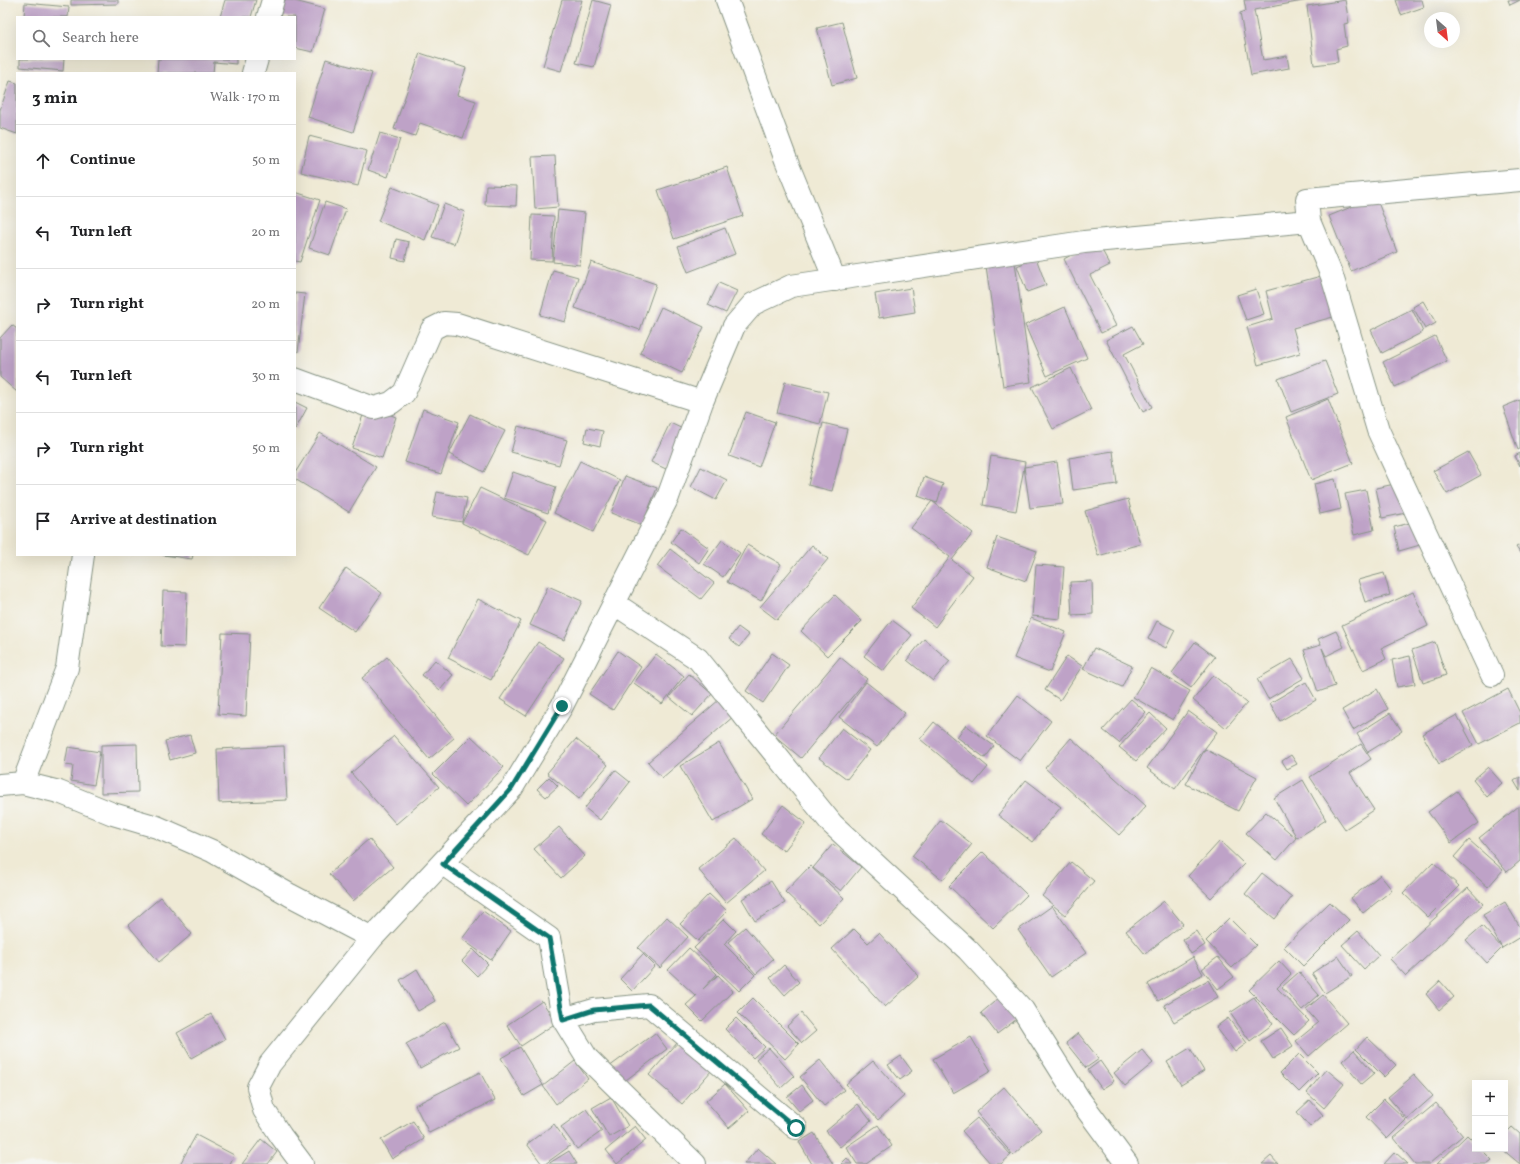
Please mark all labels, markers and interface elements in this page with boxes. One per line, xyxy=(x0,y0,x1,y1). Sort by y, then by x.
north arrow xyxy=(1424,12,1460,48)
search box xyxy=(16,16,296,60)
icon: search xyxy=(30,27,52,49)
text: Search here xyxy=(62,28,139,49)
text: 3 min xyxy=(32,87,78,110)
text: Walk · 170 m xyxy=(210,89,280,107)
icon: ahead xyxy=(32,150,54,172)
text: Continue xyxy=(70,150,135,171)
text: 50 m xyxy=(252,152,280,170)
icon: left xyxy=(32,222,54,244)
text: Turn left xyxy=(70,222,132,243)
text: 20 m xyxy=(251,224,280,242)
icon: right xyxy=(32,294,54,316)
text: Turn right xyxy=(70,294,144,315)
text: 20 m xyxy=(251,296,280,314)
icon: left xyxy=(32,366,54,388)
text: Turn left xyxy=(70,366,132,387)
text: 30 m xyxy=(252,368,280,386)
icon: right xyxy=(32,438,54,460)
text: Turn right xyxy=(70,438,144,459)
text: 50 m xyxy=(252,440,280,458)
icon: arrive xyxy=(32,510,54,532)
text: Arrive at destination xyxy=(70,510,217,531)
route end xyxy=(553,697,571,715)
map controls xyxy=(1472,1080,1508,1152)
button: + xyxy=(1472,1080,1508,1116)
button: − xyxy=(1472,1116,1508,1152)
route start xyxy=(787,1119,805,1137)

